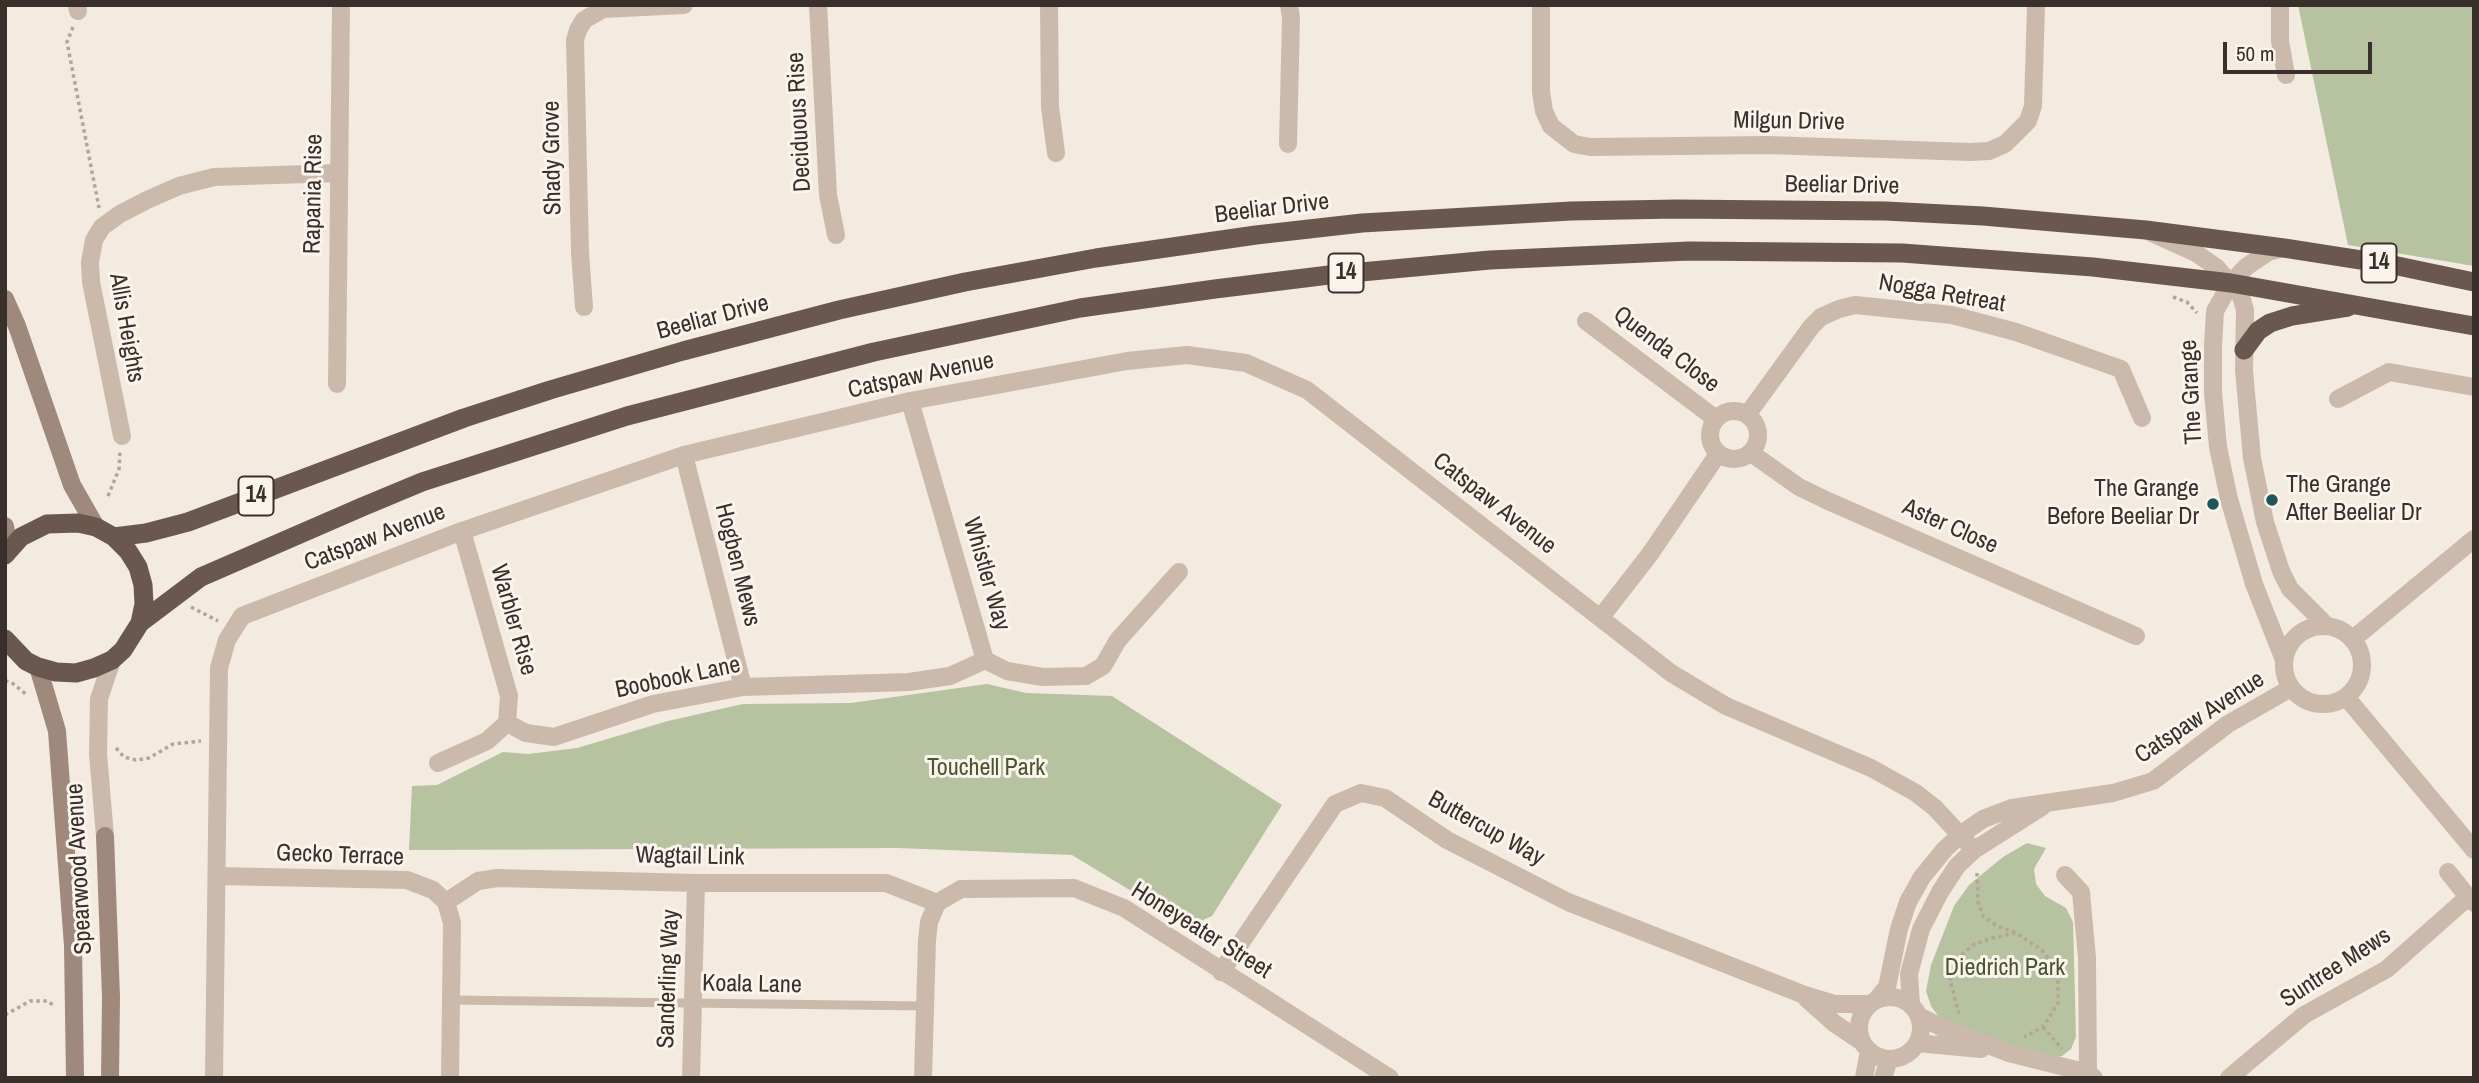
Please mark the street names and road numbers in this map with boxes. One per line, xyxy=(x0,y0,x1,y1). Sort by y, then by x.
street label: Deciduous Rise xyxy=(782,51,818,193)
street label: Shady Grove xyxy=(538,100,568,216)
street label: Milgun Drive xyxy=(1733,107,1845,137)
street label: Rapania Rise xyxy=(299,134,329,254)
street label: Beeliar Drive xyxy=(1784,171,1900,201)
street label: Beeliar Drive xyxy=(1213,188,1331,230)
road number: 14 xyxy=(2362,244,2396,282)
road number: 14 xyxy=(1328,254,1364,292)
street label: Nogga Retreat xyxy=(1876,269,2008,319)
street label: Allis Heights xyxy=(102,271,150,385)
street label: Beeliar Drive xyxy=(654,289,772,347)
street label: Quenda Close xyxy=(1607,301,1725,399)
street label: The Grange xyxy=(2175,339,2209,445)
street label: Catspaw Avenue xyxy=(845,346,997,406)
street label: Catspaw Avenue xyxy=(1427,447,1561,561)
road number: 14 xyxy=(238,476,274,516)
street label: Aster Close xyxy=(1898,493,2002,561)
street label: Catspaw Avenue xyxy=(301,498,449,578)
street label: Hogben Mews xyxy=(708,500,766,630)
street label: Whistler Way xyxy=(956,514,1016,634)
street label: Warbler Rise xyxy=(483,561,543,679)
street label: Boobook Lane xyxy=(613,651,743,705)
street label: Catspaw Avenue xyxy=(2130,666,2270,770)
street label: Spearwood Avenue xyxy=(61,783,99,955)
street label: Buttercup Way xyxy=(1423,785,1549,873)
street label: Gecko Terrace xyxy=(276,839,404,873)
street label: Wagtail Link xyxy=(635,842,745,872)
street label: Honeyeater Street xyxy=(1126,876,1276,986)
street label: Sanderling Way xyxy=(652,909,686,1049)
street label: Suntree Mews xyxy=(2275,922,2397,1014)
street label: Koala Lane xyxy=(702,970,802,1000)

